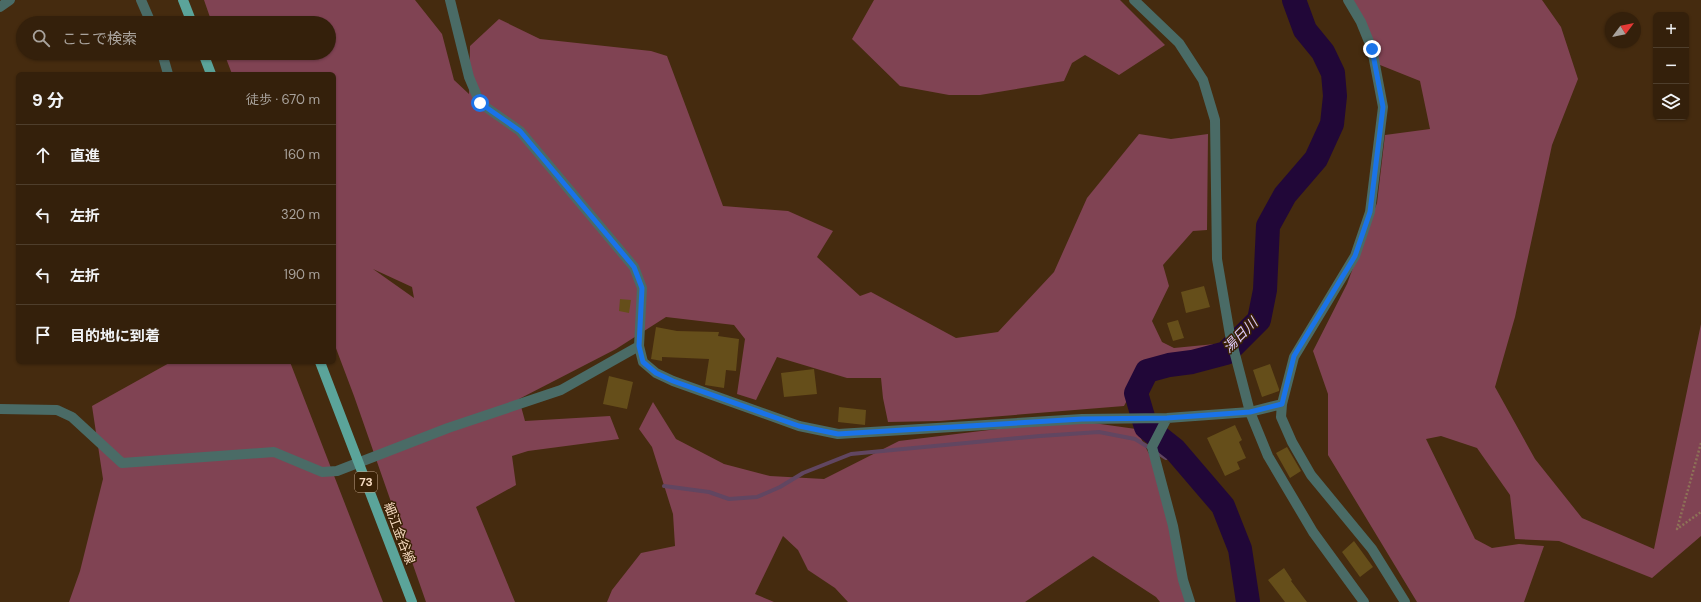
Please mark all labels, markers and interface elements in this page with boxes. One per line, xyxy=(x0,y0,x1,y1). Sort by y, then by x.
north arrow xyxy=(1605,12,1641,48)
map controls xyxy=(1653,12,1689,120)
button: + xyxy=(1653,12,1689,48)
search box xyxy=(16,16,336,60)
icon: search xyxy=(30,27,52,49)
text: ここで検索 xyxy=(62,29,137,49)
route end xyxy=(1363,40,1381,58)
button: − xyxy=(1653,48,1689,84)
button: layers xyxy=(1653,84,1689,120)
text: 9 分 xyxy=(32,89,64,111)
text: 徒歩 · 670 m xyxy=(246,91,320,108)
route start xyxy=(471,94,489,112)
icon: ahead xyxy=(32,144,54,166)
text: 直進 xyxy=(70,146,100,166)
text: 160 m xyxy=(284,146,320,163)
icon: left xyxy=(32,204,54,226)
text: 左折 xyxy=(70,206,100,226)
text: 320 m xyxy=(281,206,320,223)
icon: left xyxy=(32,264,54,286)
text: 左折 xyxy=(70,266,100,286)
text: 190 m xyxy=(284,266,320,283)
water label: 湯日川 xyxy=(1219,312,1263,356)
icon: arrive xyxy=(32,324,54,346)
text: 目的地に到着 xyxy=(70,326,160,346)
road number: 73 xyxy=(355,472,377,492)
street label: 細江金谷線 xyxy=(380,500,419,567)

